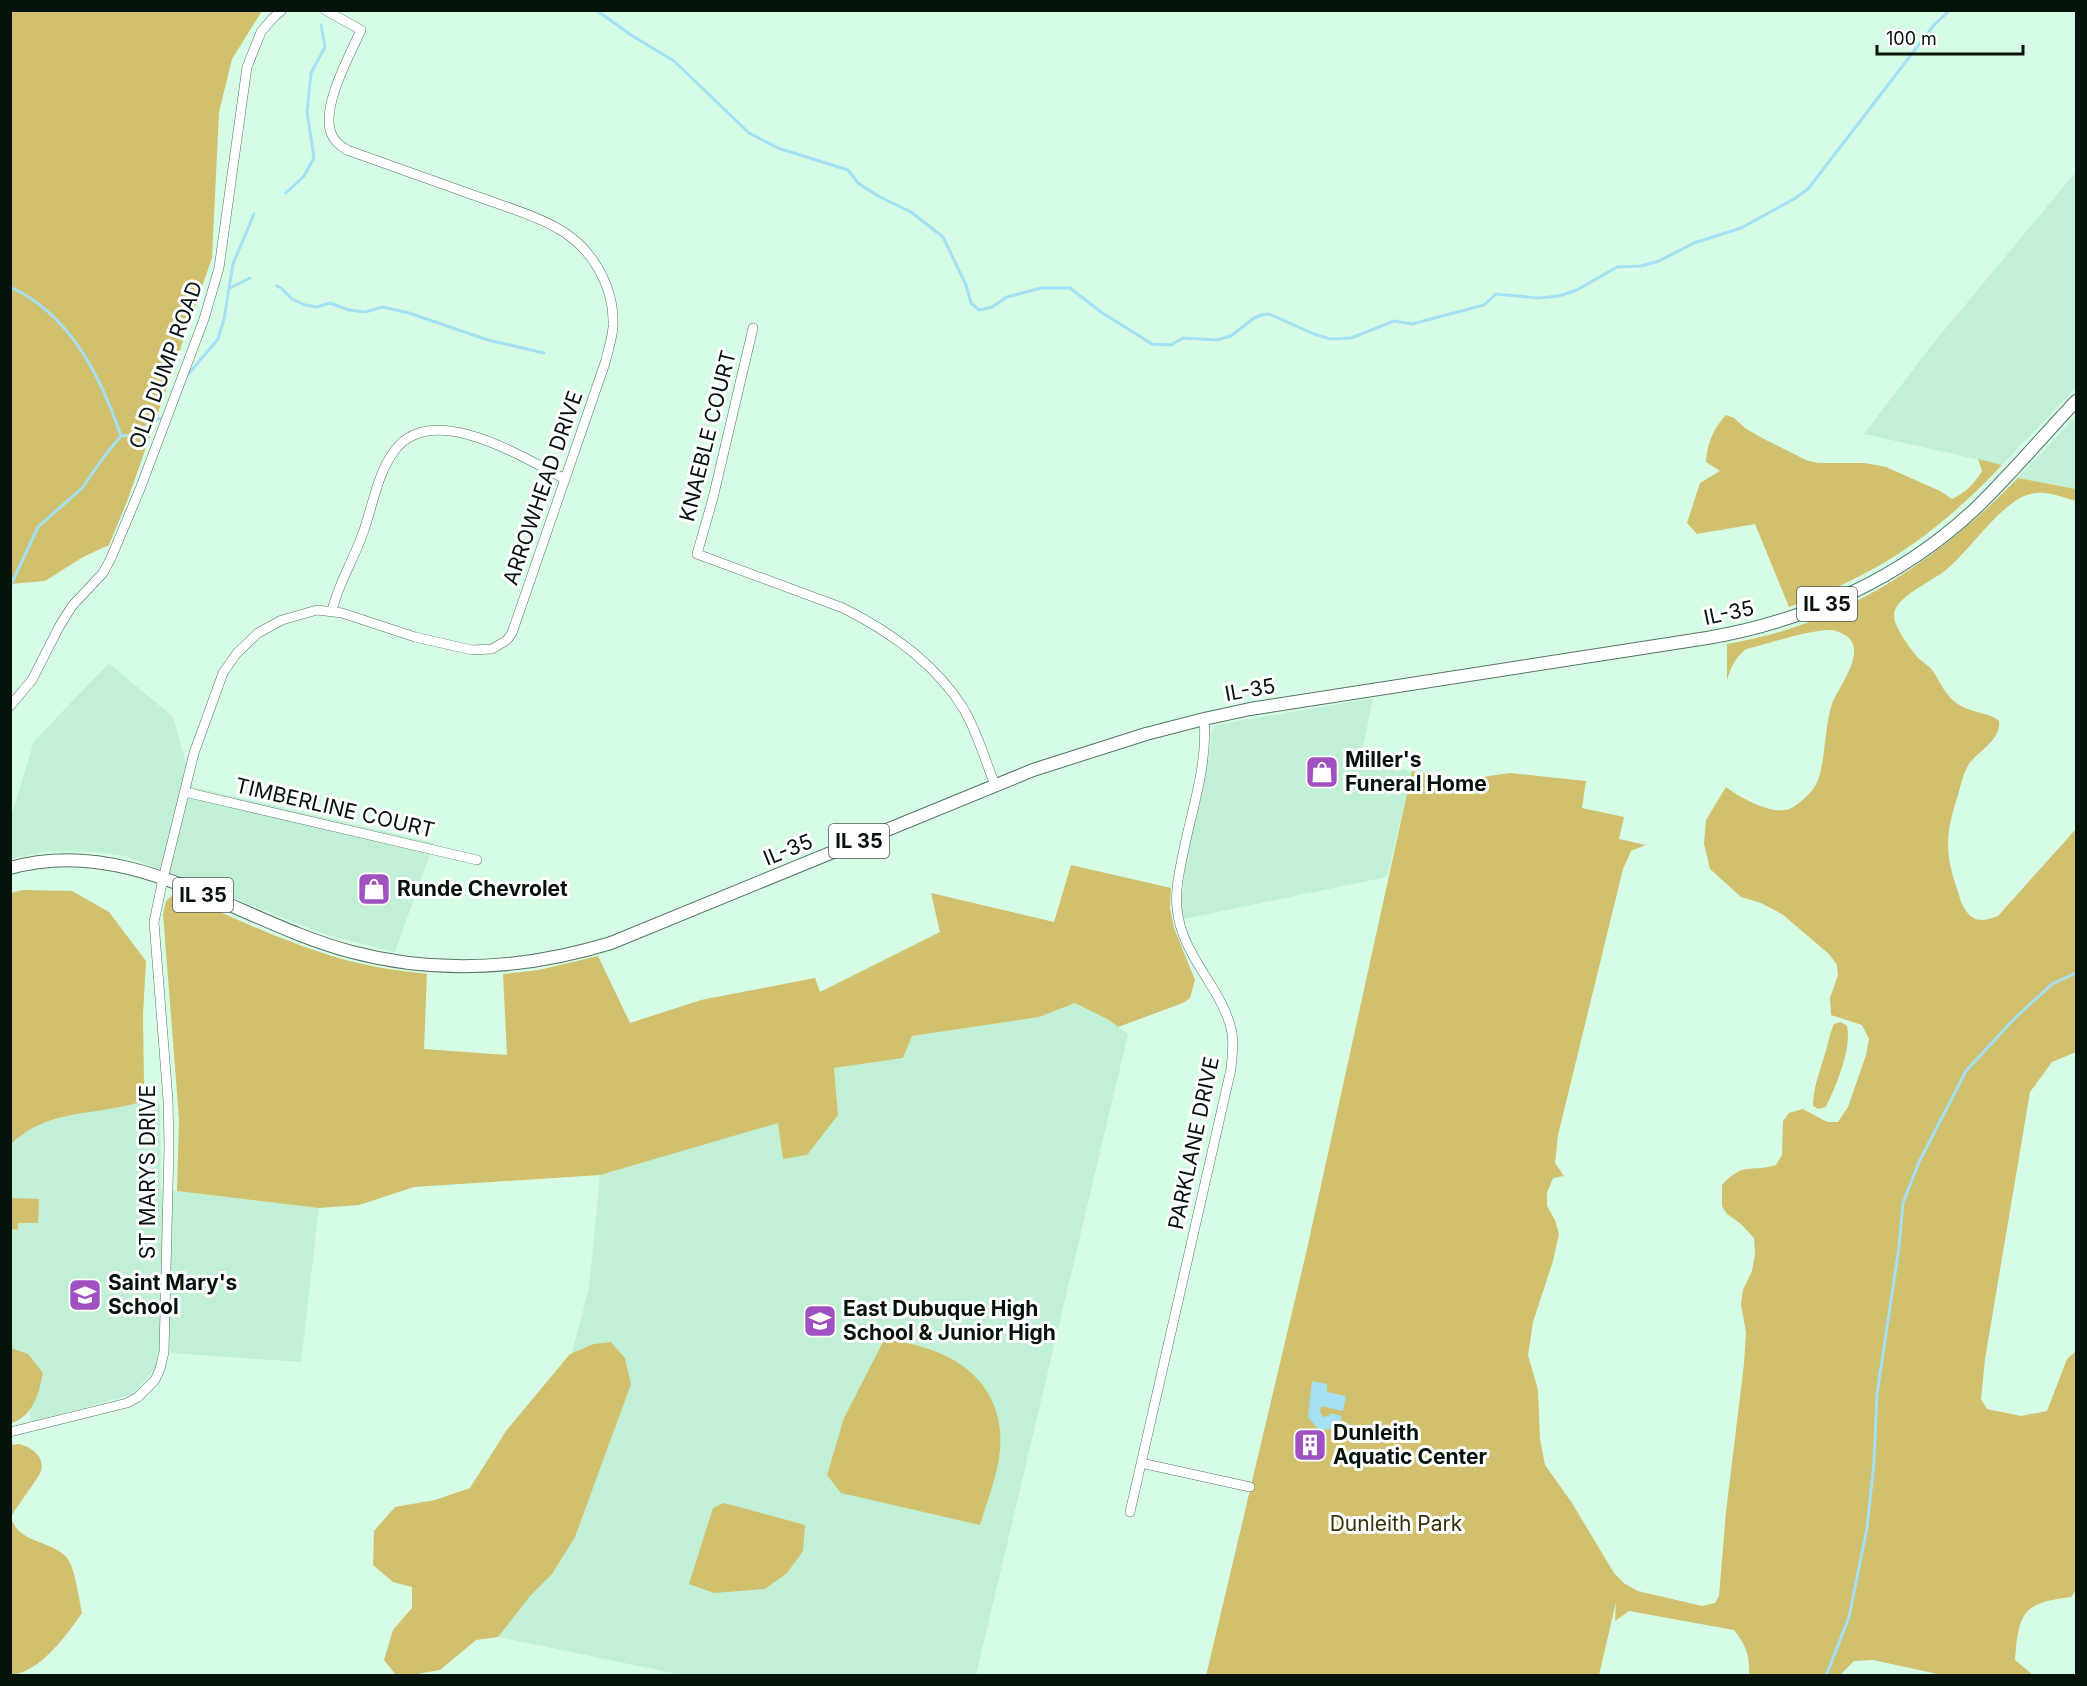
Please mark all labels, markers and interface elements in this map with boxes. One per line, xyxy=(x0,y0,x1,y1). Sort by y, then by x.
scale bar xyxy=(1877,18,2022,56)
text: 100 m xyxy=(1886,28,1937,49)
street label: OLD DUMP ROAD xyxy=(124,278,207,452)
street label: KNAEBLE COURT xyxy=(674,348,741,524)
street label: ARROWHEAD DRIVE xyxy=(498,388,587,588)
road number: IL 35 xyxy=(1797,587,1857,621)
street label: IL-35 xyxy=(1701,595,1756,630)
street label: IL-35 xyxy=(1223,673,1277,706)
place label: Miller's Funeral Home xyxy=(1345,747,1487,796)
shop icon: Miller's Funeral Home xyxy=(1304,754,1340,790)
street label: TIMBERLINE COURT xyxy=(233,772,437,843)
road number: IL 35 xyxy=(829,824,889,858)
street label: IL-35 xyxy=(760,828,816,871)
shop icon: Runde Chevrolet xyxy=(356,871,392,907)
place label: Runde Chevrolet xyxy=(397,876,568,901)
road number: IL 35 xyxy=(173,878,233,912)
street label: PARKLANE DRIVE xyxy=(1163,1054,1224,1232)
street label: ST MARYS DRIVE xyxy=(135,1085,160,1259)
place label: Saint Mary's School xyxy=(108,1270,237,1319)
school or university icon: Saint Mary's School xyxy=(67,1277,103,1313)
place label: East Dubuque High School & Junior High xyxy=(843,1296,1056,1345)
school or university icon: East Dubuque High School & Junior High xyxy=(802,1303,838,1339)
place label: Dunleith Aquatic Center xyxy=(1333,1420,1488,1469)
building icon: Dunleith Aquatic Center xyxy=(1292,1427,1328,1463)
park label: Dunleith Park xyxy=(1330,1511,1463,1536)

